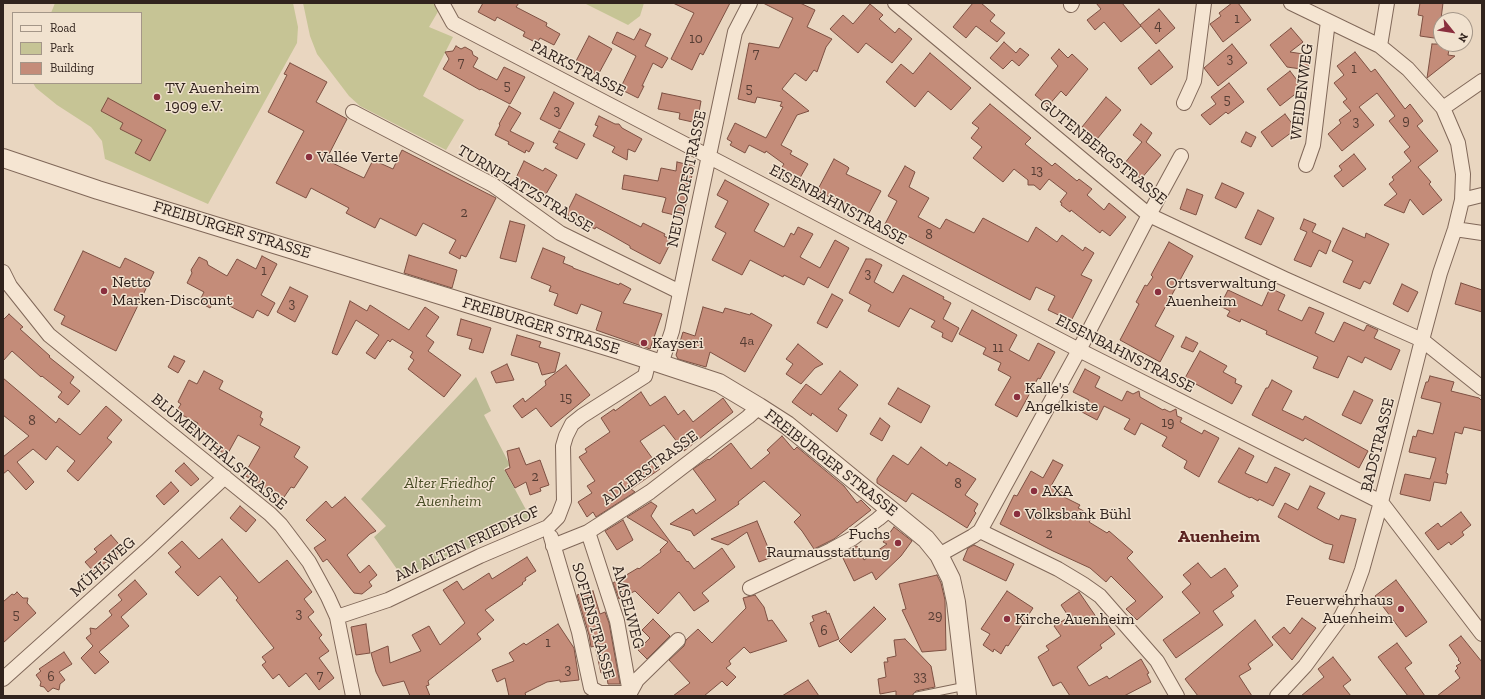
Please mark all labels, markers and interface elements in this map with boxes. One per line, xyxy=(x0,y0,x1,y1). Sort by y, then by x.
house number: 1 xyxy=(1234,11,1240,27)
legend xyxy=(12,12,142,84)
north arrow xyxy=(1433,12,1473,52)
house number: 4 xyxy=(1154,18,1162,34)
text: Road xyxy=(50,21,76,35)
house number: 10 xyxy=(689,31,703,47)
text: N xyxy=(1455,31,1471,45)
street label: PARKSTRASSE xyxy=(527,37,629,101)
text: Park xyxy=(50,41,74,55)
street label: WEIDENWEG xyxy=(1287,43,1317,141)
house number: 7 xyxy=(753,46,759,62)
house number: 3 xyxy=(1227,51,1233,67)
house number: 7 xyxy=(458,55,464,71)
text: Building xyxy=(50,61,94,75)
house number: 1 xyxy=(1351,61,1357,77)
place label: TV Auenheim 1909 e.V. xyxy=(165,78,259,116)
house number: 5 xyxy=(503,78,511,94)
house number: 5 xyxy=(745,81,753,97)
marker: TV Auenheim 1909 e.V. xyxy=(152,92,162,102)
house number: 5 xyxy=(1223,92,1231,108)
street label: GUTENBERGSTRASSE xyxy=(1035,95,1171,209)
house number: 3 xyxy=(554,103,560,119)
street label: NEUDORFSTRASSE xyxy=(663,109,711,249)
house number: 9 xyxy=(1402,113,1410,129)
house number: 3 xyxy=(1353,114,1359,130)
street label: TURNPLATZSTRASSE xyxy=(454,141,596,237)
place label: Vallée Verte xyxy=(317,147,398,167)
marker: Vallée Verte xyxy=(304,152,314,162)
street label: EISENBAHNSTRASSE xyxy=(766,161,910,249)
house number: 13 xyxy=(1031,163,1043,179)
street label: FREIBURGER STRASSE xyxy=(151,197,313,263)
house number: 2 xyxy=(460,205,468,221)
house number: 8 xyxy=(925,227,933,243)
house number: 1 xyxy=(261,263,267,279)
house number: 3 xyxy=(865,266,871,282)
place label: Netto Marken-Discount xyxy=(112,272,232,310)
place label: Ortsverwaltung Auenheim xyxy=(1166,273,1277,311)
marker: Netto Marken-Discount xyxy=(99,286,109,296)
marker: Ortsverwaltung Auenheim xyxy=(1153,287,1163,297)
street label: FREIBURGER STRASSE xyxy=(460,293,622,359)
house number: 3 xyxy=(289,296,295,312)
street label: EISENBAHNSTRASSE xyxy=(1052,311,1198,397)
place label: Kayseri xyxy=(652,333,703,353)
house number: 4a xyxy=(740,333,754,349)
marker: Kayseri xyxy=(639,338,649,348)
house number: 11 xyxy=(993,340,1003,356)
place label: Kalle's Angelkiste xyxy=(1025,378,1098,416)
street label: BLUMENTHALSTRASSE xyxy=(147,390,291,514)
house number: 15 xyxy=(560,390,572,406)
marker: Kalle's Angelkiste xyxy=(1012,392,1022,402)
street label: BADSTRASSE xyxy=(1357,396,1399,494)
street label: FREIBURGER STRASSE xyxy=(761,405,901,521)
house number: 8 xyxy=(28,413,36,429)
house number: 19 xyxy=(1162,415,1174,431)
street label: ADLERSTRASSE xyxy=(598,427,702,509)
house number: 2 xyxy=(531,469,539,485)
park label: Alter Friedhof Auenheim xyxy=(404,473,494,511)
house number: 8 xyxy=(954,476,962,492)
place label: AXA xyxy=(1042,481,1073,501)
marker: AXA xyxy=(1029,486,1039,496)
street label: AM ALTEN FRIEDHOF xyxy=(391,502,543,586)
place label: Volksbank Bühl xyxy=(1025,504,1131,524)
marker: Volksbank Bühl xyxy=(1012,509,1022,519)
place label: Fuchs Raumausstattung xyxy=(766,524,890,562)
house number: 2 xyxy=(1045,526,1053,542)
district label: Auenheim xyxy=(1178,526,1260,548)
street label: MÜHLWEG xyxy=(66,533,140,601)
marker: Fuchs Raumausstattung xyxy=(893,538,903,548)
street label: SOFIENSTRASSE xyxy=(567,560,619,682)
street label: AMSELWEG xyxy=(608,563,648,651)
place label: Feuerwehrhaus Auenheim xyxy=(1286,590,1393,628)
marker: Feuerwehrhaus Auenheim xyxy=(1396,604,1406,614)
house number: 3 xyxy=(296,606,302,622)
house number: 5 xyxy=(12,607,20,623)
house number: 29 xyxy=(928,608,942,624)
place label: Kirche Auenheim xyxy=(1015,609,1135,629)
marker: Kirche Auenheim xyxy=(1002,614,1012,624)
house number: 6 xyxy=(820,623,828,639)
house number: 1 xyxy=(545,635,551,651)
house number: 3 xyxy=(565,662,571,678)
house number: 7 xyxy=(317,668,323,684)
house number: 6 xyxy=(47,669,55,685)
house number: 33 xyxy=(913,669,927,685)

